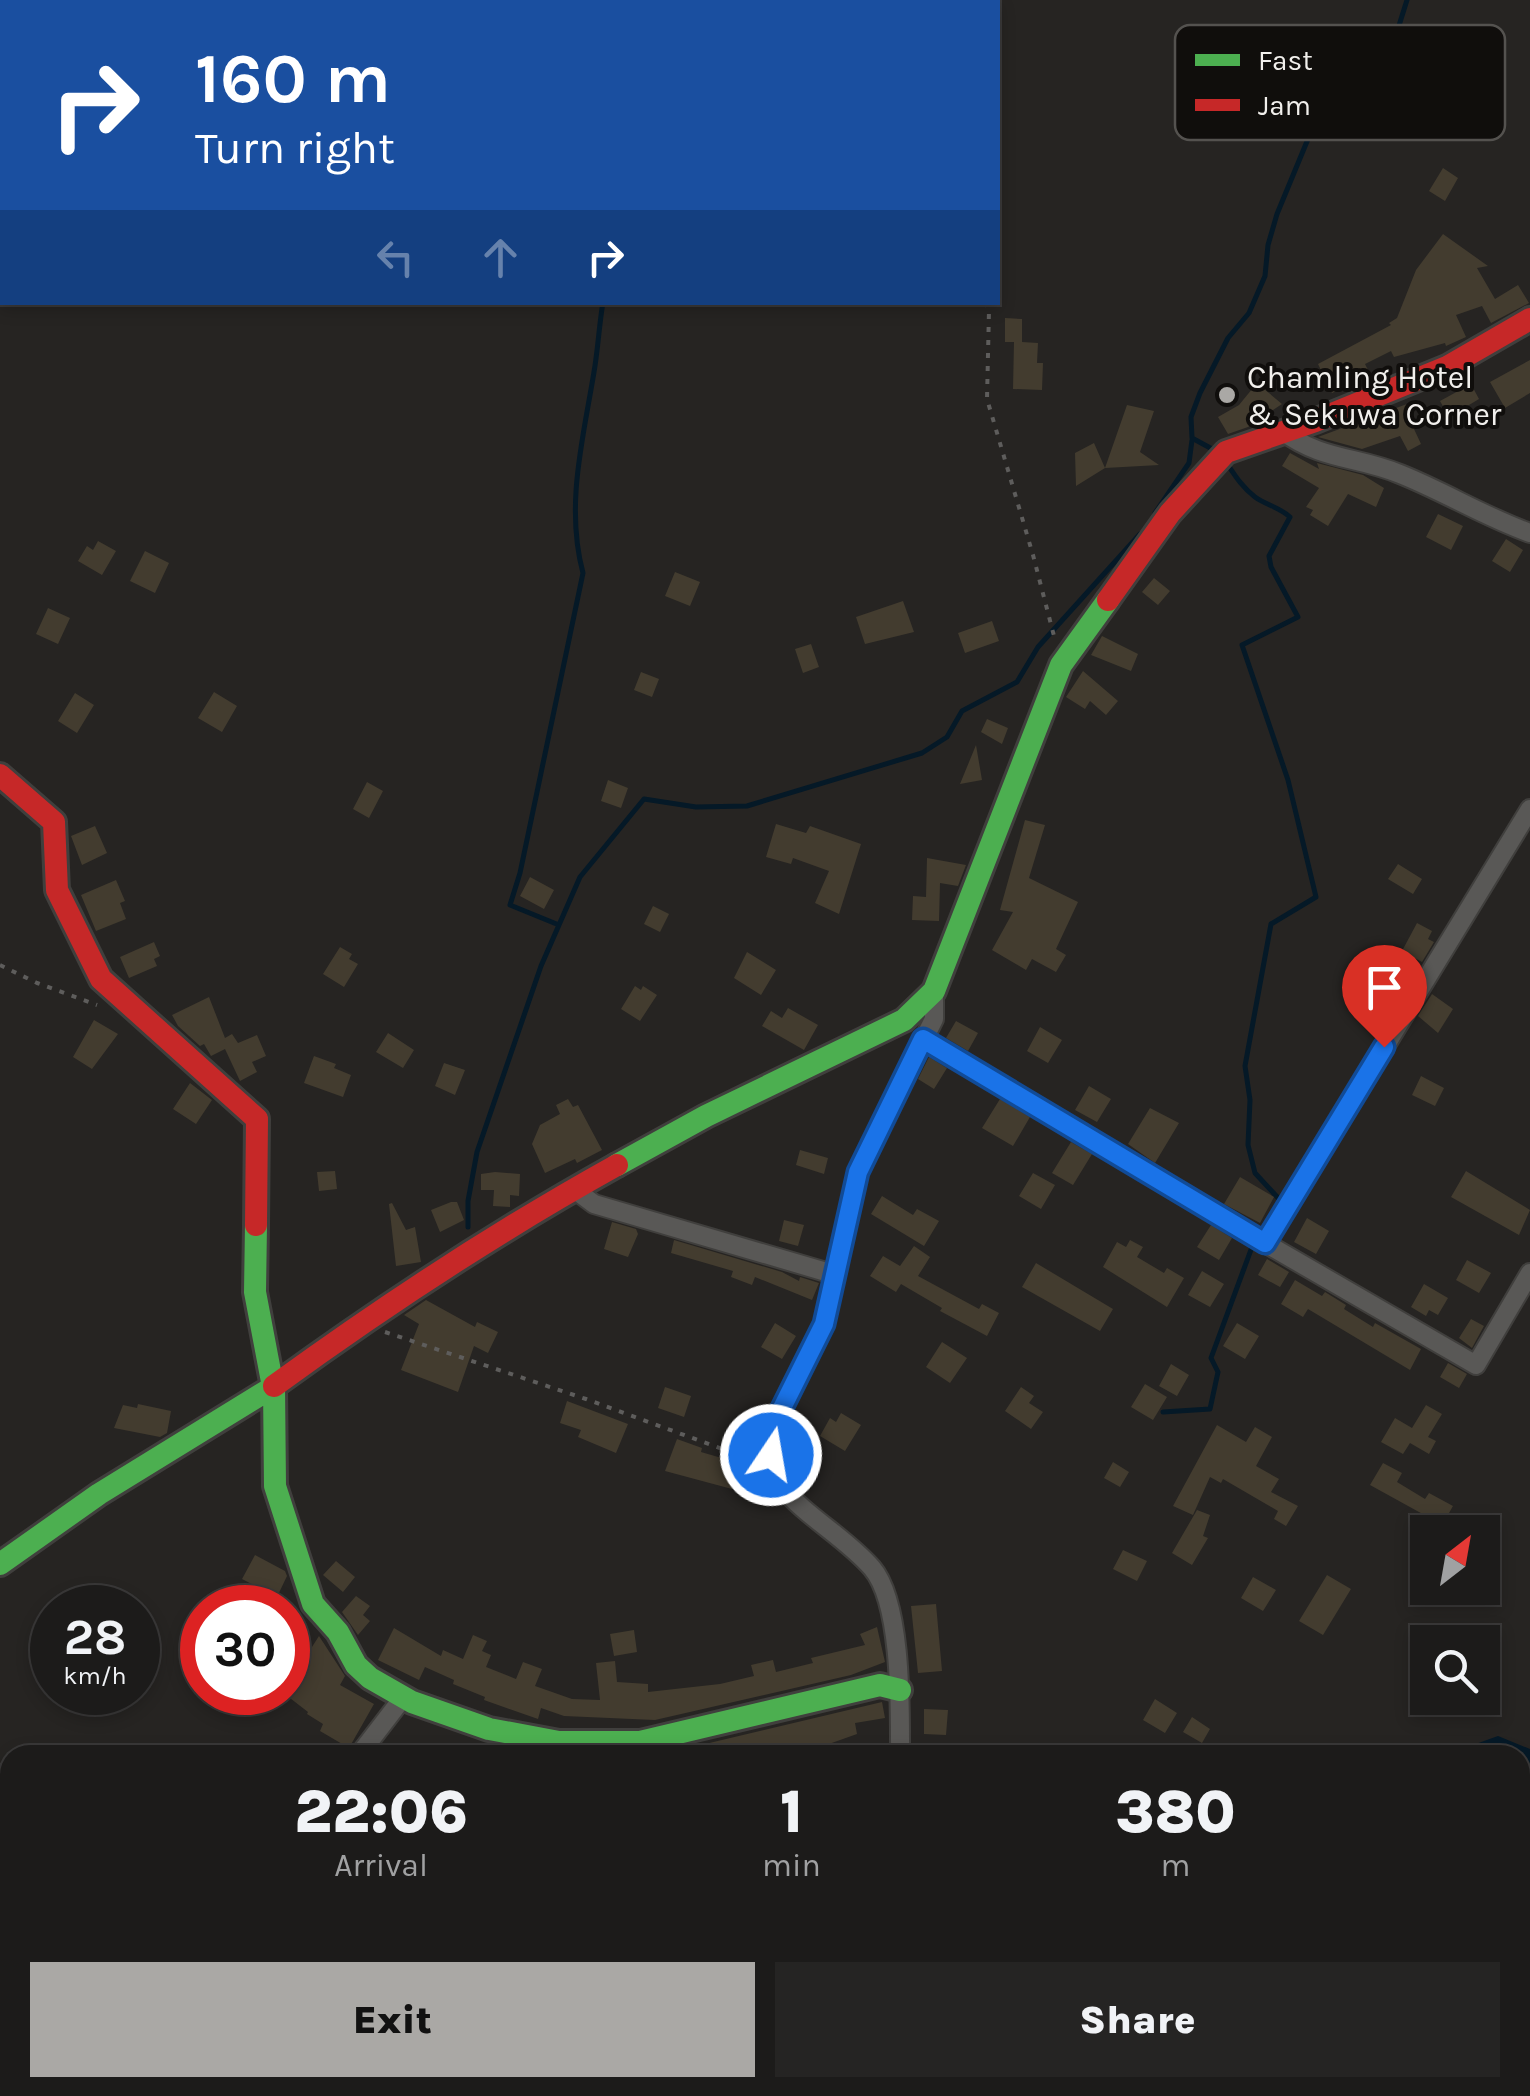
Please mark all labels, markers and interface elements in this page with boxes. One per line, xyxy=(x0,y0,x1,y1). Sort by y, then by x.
legend xyxy=(1175,25,1505,140)
text: 160 m xyxy=(195,38,391,120)
icon: right xyxy=(30,40,160,170)
text: Fast xyxy=(1258,44,1313,77)
text: Jam xyxy=(1258,89,1311,122)
text: Turn right xyxy=(195,122,395,174)
icon: left xyxy=(368,230,423,285)
icon: ahead xyxy=(473,230,528,285)
icon: right xyxy=(578,230,633,285)
place label: Chamling Hotel & Sekuwa Corner xyxy=(1247,359,1502,433)
marker: Chamling Hotel & Sekuwa Corner xyxy=(1216,384,1238,406)
pin xyxy=(1342,945,1427,1048)
icon: arrive xyxy=(1357,960,1412,1015)
position arrow xyxy=(719,1403,823,1507)
north arrow xyxy=(1410,1515,1500,1605)
map controls xyxy=(1410,1515,1500,1715)
speed limit sign: 30 xyxy=(180,1585,310,1715)
text: 28 xyxy=(64,1608,126,1667)
button: search xyxy=(1410,1625,1500,1715)
text: km/h xyxy=(63,1661,127,1690)
text: 22:06 xyxy=(294,1777,468,1847)
text: 1 xyxy=(780,1777,803,1847)
text: 380 xyxy=(1115,1777,1236,1847)
text: Arrival xyxy=(334,1847,428,1884)
text: min xyxy=(762,1847,821,1884)
text: m xyxy=(1160,1847,1190,1884)
button: Exit xyxy=(30,1962,755,2077)
button: Share xyxy=(775,1962,1500,2077)

